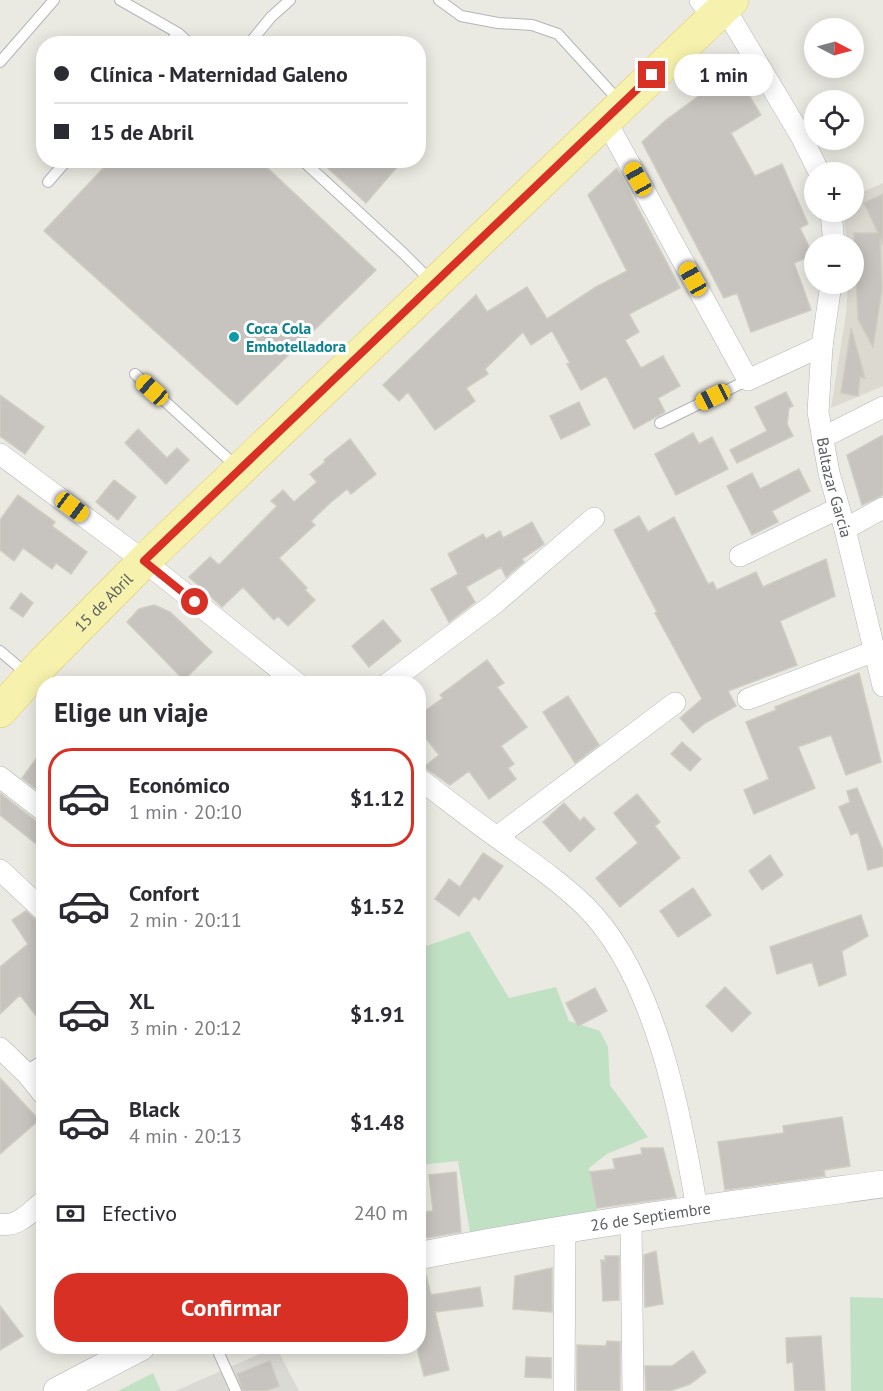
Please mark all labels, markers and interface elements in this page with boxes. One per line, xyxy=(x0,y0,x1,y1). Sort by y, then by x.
north arrow xyxy=(804,18,864,78)
map controls xyxy=(804,18,864,294)
callout: 1 min xyxy=(673,54,772,96)
text: Clínica - Maternidad Galeno xyxy=(90,60,348,88)
route end xyxy=(638,61,665,88)
text: 1 min xyxy=(699,62,748,88)
button: locate xyxy=(804,90,864,150)
text: 15 de Abril xyxy=(90,118,193,146)
car xyxy=(621,159,655,199)
button: + xyxy=(804,162,864,222)
button: − xyxy=(804,234,864,294)
car xyxy=(676,259,710,299)
place label: Coca Cola Embotelladora xyxy=(246,318,346,356)
marker: Coca Cola Embotelladora xyxy=(227,330,241,344)
car xyxy=(133,371,171,409)
car xyxy=(693,381,733,413)
street label: Baltazar Garcia xyxy=(813,436,857,540)
car xyxy=(52,489,92,525)
street label: 15 de Abril xyxy=(70,568,137,636)
route start xyxy=(181,588,208,615)
text: Elige un viaje xyxy=(54,695,208,729)
icon: car xyxy=(57,771,111,825)
text: Económico xyxy=(129,771,230,799)
text: $1.12 xyxy=(350,784,405,812)
text: 1 min · 20:10 xyxy=(129,799,242,825)
icon: car xyxy=(57,879,111,933)
text: Confort xyxy=(129,879,199,907)
text: $1.52 xyxy=(350,892,405,920)
text: 2 min · 20:11 xyxy=(129,907,242,933)
icon: car xyxy=(57,987,111,1041)
text: XL xyxy=(129,987,154,1015)
text: $1.91 xyxy=(350,1000,405,1028)
text: 3 min · 20:12 xyxy=(129,1015,242,1041)
icon: car xyxy=(57,1095,111,1149)
text: Black xyxy=(129,1095,180,1123)
text: $1.48 xyxy=(350,1108,405,1136)
text: 4 min · 20:13 xyxy=(129,1123,242,1149)
icon: cash xyxy=(54,1197,87,1230)
street label: 26 de Septiembre xyxy=(589,1198,712,1235)
text: Efectivo xyxy=(102,1199,177,1227)
text: 240 m xyxy=(354,1200,408,1226)
button: Confirmar xyxy=(54,1273,408,1342)

